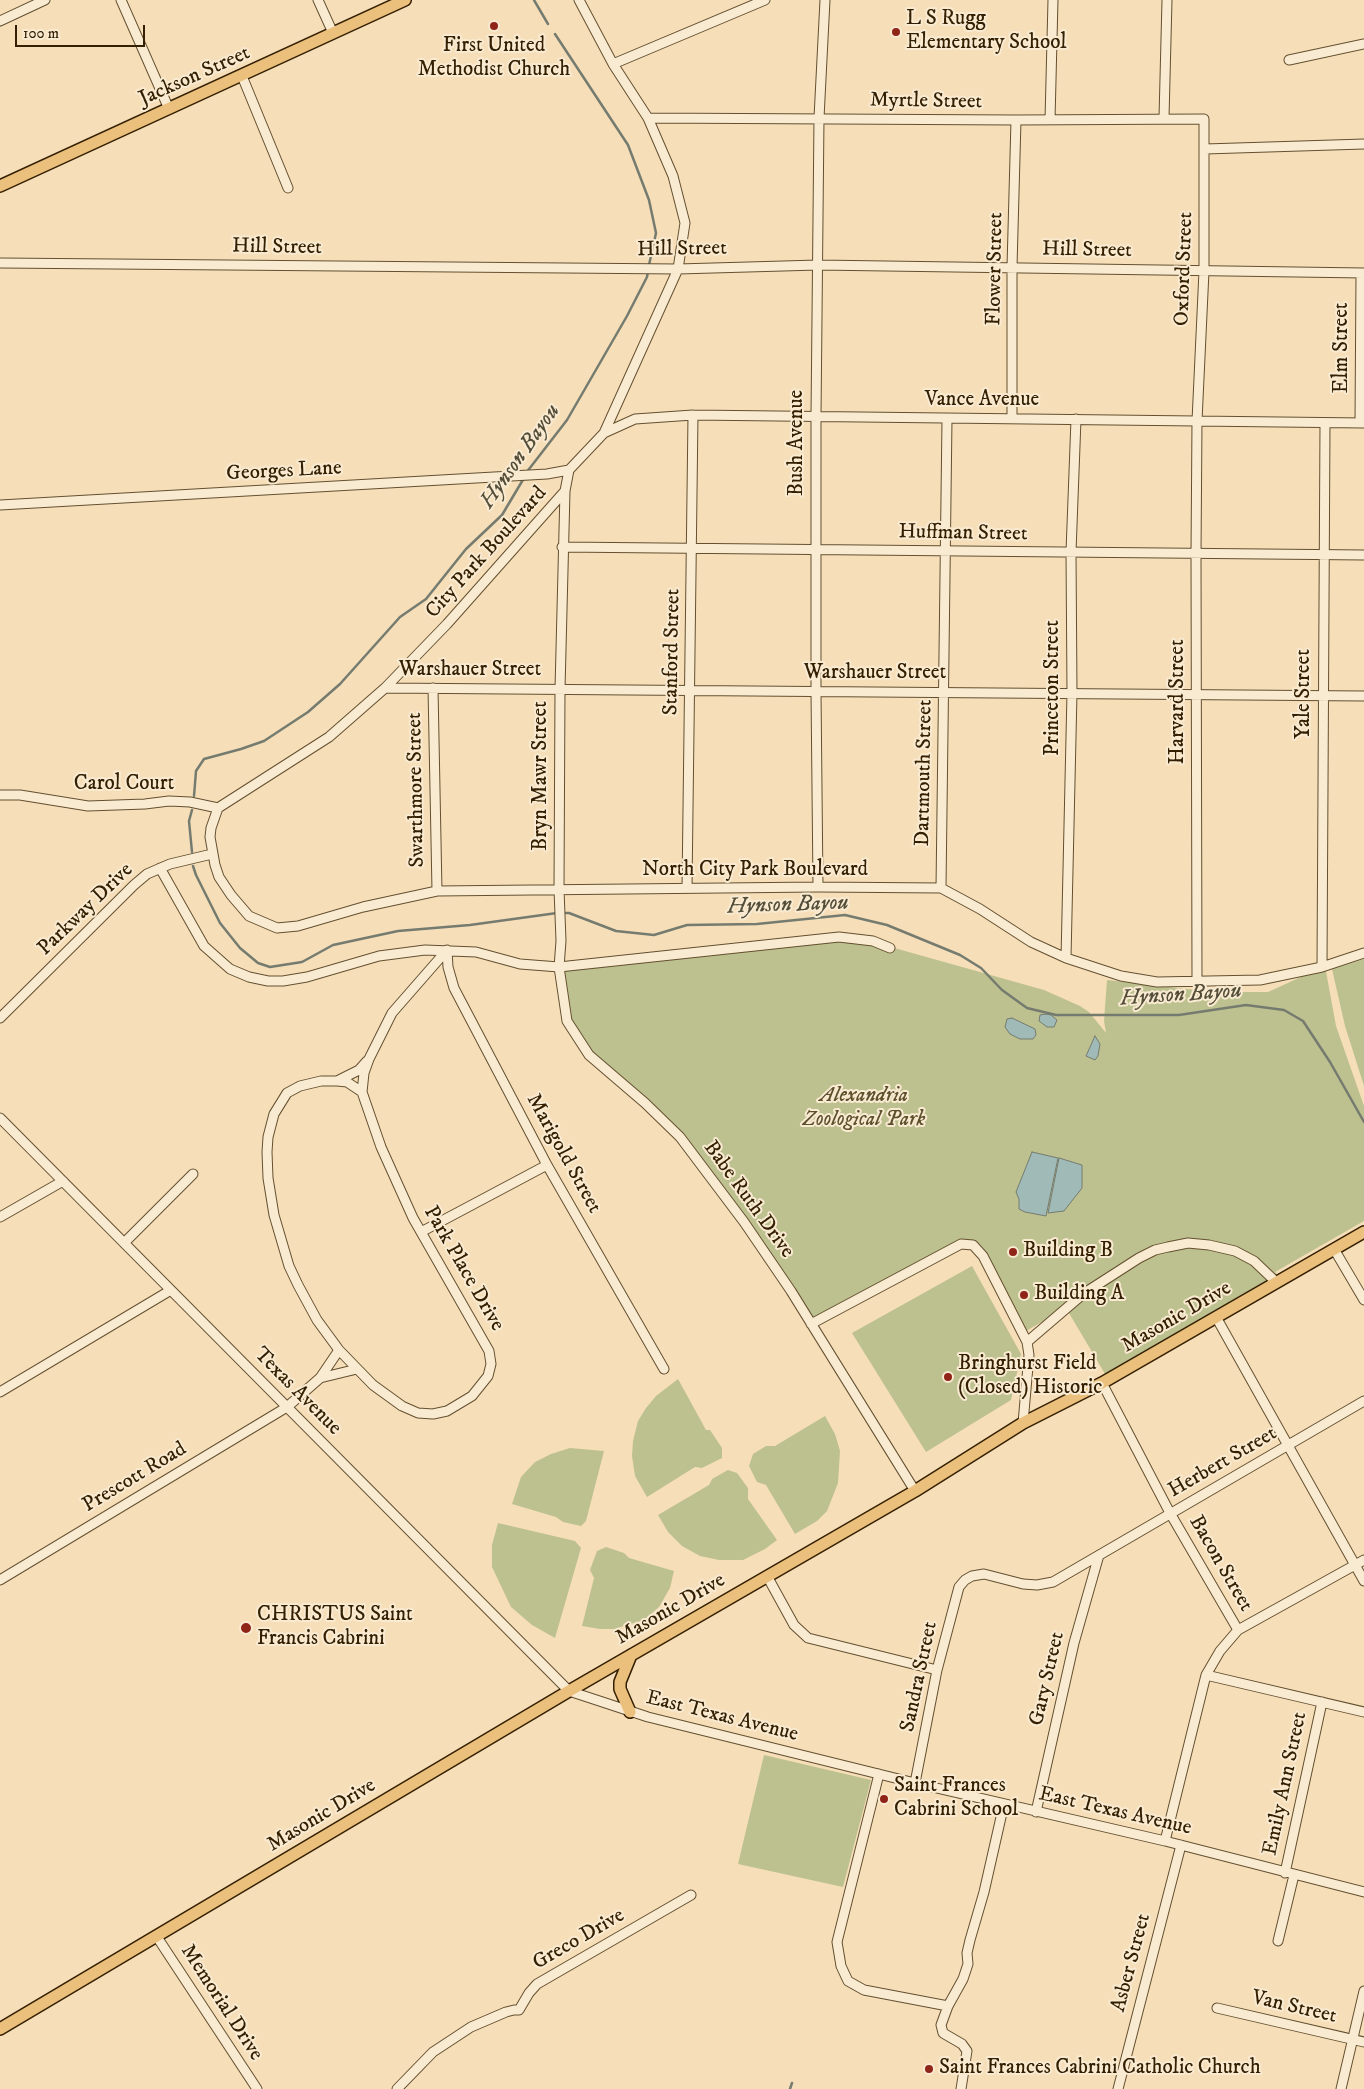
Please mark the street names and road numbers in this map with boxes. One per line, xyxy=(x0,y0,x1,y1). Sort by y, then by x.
street label: Jackson Street xyxy=(136,41,254,113)
street label: Myrtle Street xyxy=(870,88,982,116)
street label: Oxford Street xyxy=(1170,211,1200,327)
street label: Flower Street xyxy=(982,212,1010,326)
street label: Hill Street xyxy=(232,235,322,261)
street label: Hill Street xyxy=(637,237,727,263)
street label: Hill Street xyxy=(1042,238,1132,264)
street label: Elm Street xyxy=(1330,302,1356,394)
street label: Vance Avenue xyxy=(925,388,1039,414)
street label: Bush Avenue xyxy=(785,390,811,496)
street label: Georges Lane xyxy=(226,456,342,488)
street label: City Park Boulevard xyxy=(421,482,553,624)
street label: Huffman Street xyxy=(898,520,1028,548)
street label: Stanford Street xyxy=(659,588,687,716)
street label: Princeton Street xyxy=(1041,620,1067,756)
street label: Harvard Street xyxy=(1166,639,1192,765)
street label: Yale Street xyxy=(1292,649,1318,739)
street label: Warshauer Street xyxy=(399,658,541,684)
street label: Warshauer Street xyxy=(804,661,946,687)
street label: Dartmouth Street xyxy=(911,699,939,847)
street label: Bryn Mawr Street xyxy=(529,701,555,851)
street label: Swarthmore Street xyxy=(403,712,431,868)
street label: Carol Court xyxy=(74,772,174,798)
street label: Parkway Drive xyxy=(33,858,139,962)
street label: North City Park Boulevard xyxy=(642,858,868,884)
street label: Marigold Street xyxy=(520,1090,606,1218)
street label: Babe Ruth Drive xyxy=(697,1137,799,1263)
street label: Park Place Drive xyxy=(417,1202,509,1336)
street label: Masonic Drive xyxy=(1118,1277,1236,1359)
street label: Texas Avenue xyxy=(248,1343,346,1441)
street label: Herbert Street xyxy=(1164,1422,1282,1504)
street label: Prescott Road xyxy=(79,1437,191,1519)
street label: Bacon Street xyxy=(1182,1512,1258,1616)
street label: Masonic Drive xyxy=(612,1569,730,1651)
street label: Sandra Street xyxy=(896,1619,944,1735)
street label: Gary Street xyxy=(1025,1630,1071,1728)
street label: East Texas Avenue xyxy=(643,1686,801,1748)
street label: Emily Ann Street xyxy=(1258,1710,1314,1858)
street label: Masonic Drive xyxy=(263,1774,381,1858)
street label: East Texas Avenue xyxy=(1036,1782,1194,1842)
street label: Greco Drive xyxy=(529,1904,629,1976)
street label: Asber Street xyxy=(1107,1911,1157,2015)
street label: Memorial Drive xyxy=(174,1940,268,2066)
street label: Van Street xyxy=(1249,1986,1339,2030)

